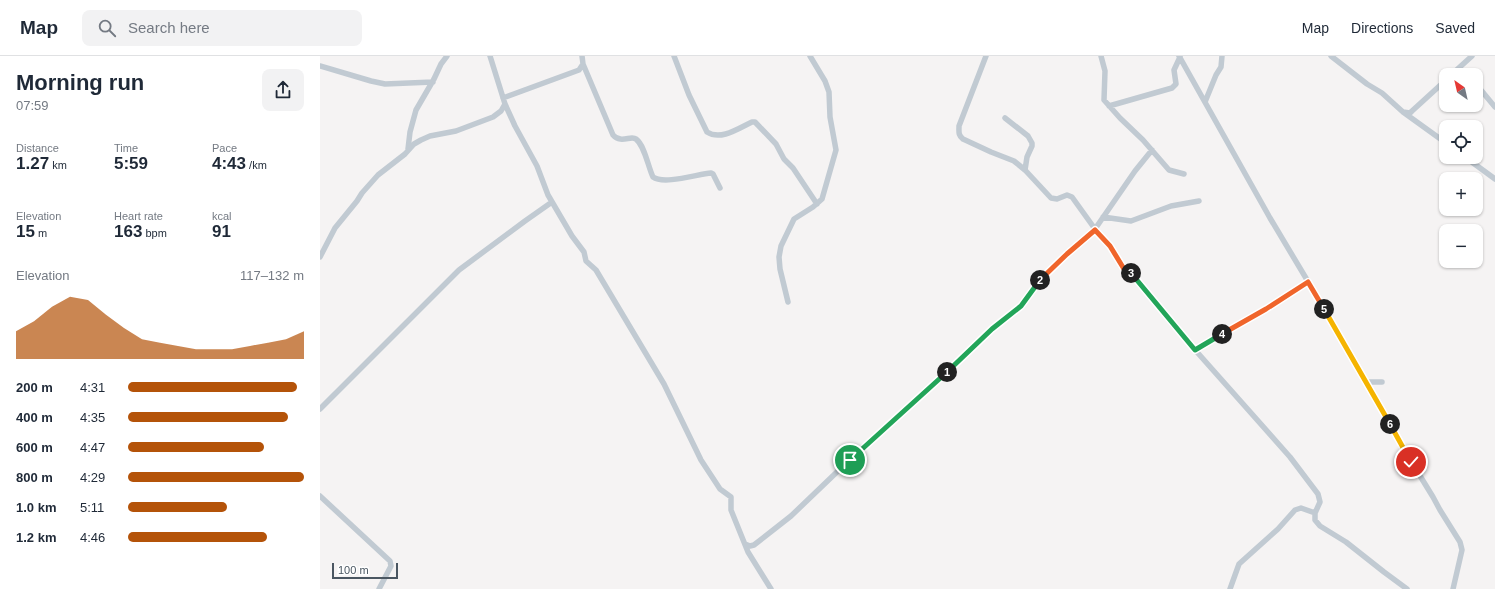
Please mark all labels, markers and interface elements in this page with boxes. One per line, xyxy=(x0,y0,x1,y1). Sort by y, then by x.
search box xyxy=(82,10,362,46)
text: Map xyxy=(20,17,58,38)
icon: search xyxy=(96,17,118,39)
text: Search here xyxy=(128,19,210,36)
text: Map xyxy=(1302,20,1329,36)
text: Directions xyxy=(1351,20,1413,36)
text: Saved xyxy=(1435,20,1475,36)
north arrow xyxy=(1439,68,1483,112)
map controls xyxy=(1439,68,1483,268)
button: share xyxy=(262,69,304,111)
text: Morning run xyxy=(16,70,144,95)
text: 07:59 xyxy=(16,98,49,113)
button: locate xyxy=(1439,120,1483,164)
text: Distance xyxy=(16,142,59,154)
text: Time xyxy=(114,142,138,154)
text: Pace xyxy=(212,142,237,154)
text: 1.27 xyxy=(16,154,49,173)
text: 5:59 xyxy=(114,154,148,173)
text: 4:43 xyxy=(212,154,246,173)
text: km xyxy=(49,159,67,171)
text: /km xyxy=(246,159,267,171)
button: + xyxy=(1439,172,1483,216)
text: Elevation xyxy=(16,210,61,222)
text: Heart rate xyxy=(114,210,163,222)
text: kcal xyxy=(212,210,232,222)
text: 15 xyxy=(16,222,35,241)
text: 163 xyxy=(114,222,142,241)
text: 91 xyxy=(212,222,231,241)
button: − xyxy=(1439,224,1483,268)
text: m xyxy=(35,227,47,239)
text: bpm xyxy=(142,227,167,239)
pin: 3 xyxy=(1121,263,1141,283)
text: 3 xyxy=(1128,267,1134,279)
text: Elevation xyxy=(16,268,69,283)
text: 117–132 m xyxy=(240,268,304,283)
pin: 2 xyxy=(1030,270,1050,290)
text: 2 xyxy=(1037,274,1043,286)
pin: 5 xyxy=(1314,299,1334,319)
text: 5 xyxy=(1321,303,1327,315)
pin: 4 xyxy=(1212,324,1232,344)
text: 4 xyxy=(1219,328,1225,340)
pin: 1 xyxy=(937,362,957,382)
text: 1 xyxy=(944,366,950,378)
text: 200 m xyxy=(16,380,53,395)
text: 4:31 xyxy=(80,380,105,395)
text: 400 m xyxy=(16,410,53,425)
text: 4:35 xyxy=(80,410,105,425)
pin: 6 xyxy=(1380,414,1400,434)
text: 6 xyxy=(1387,418,1393,430)
text: 600 m xyxy=(16,440,53,455)
text: 4:47 xyxy=(80,440,105,455)
pin xyxy=(833,443,867,477)
pin xyxy=(1394,445,1428,479)
icon: arrive xyxy=(839,449,861,471)
icon: check xyxy=(1400,451,1422,473)
text: 800 m xyxy=(16,470,53,485)
text: 4:29 xyxy=(80,470,105,485)
text: 1.0 km xyxy=(16,500,56,515)
text: 5:11 xyxy=(80,500,104,515)
text: 1.2 km xyxy=(16,530,56,545)
text: 4:46 xyxy=(80,530,105,545)
scale bar xyxy=(332,561,398,580)
text: 100 m xyxy=(338,564,369,576)

